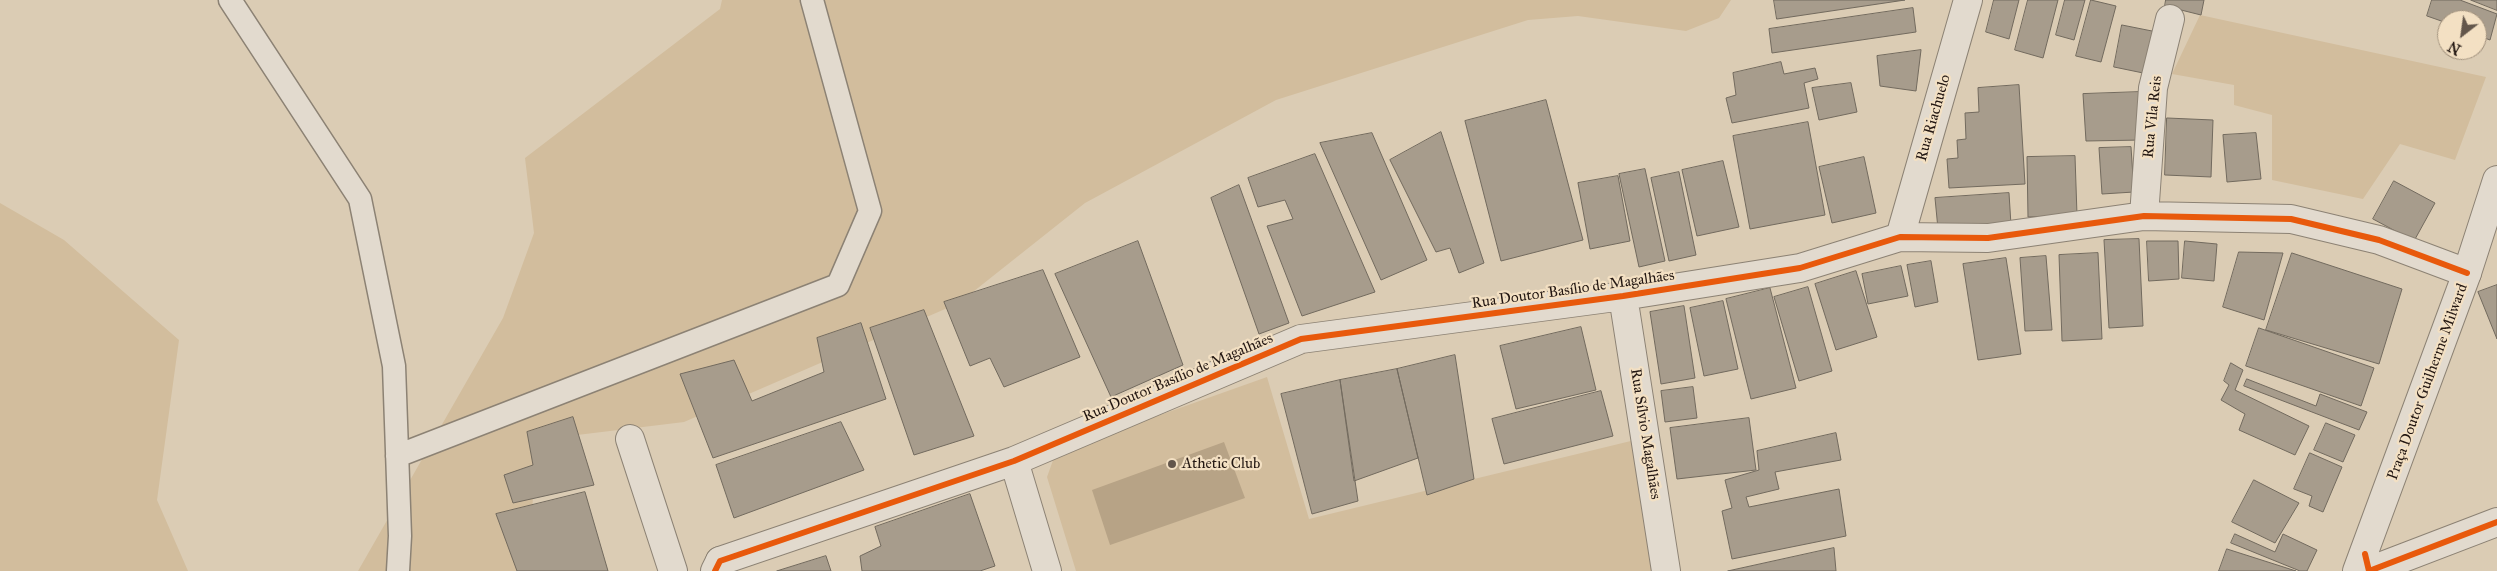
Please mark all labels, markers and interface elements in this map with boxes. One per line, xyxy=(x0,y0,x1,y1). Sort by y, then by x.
north arrow xyxy=(2437,10,2487,60)
text: N xyxy=(2445,37,2464,58)
street label: Rua Riachuelo xyxy=(1913,73,1955,163)
street label: Rua Vila Reis xyxy=(2140,75,2166,159)
street label: Rua Doutor Basílio de Magalhães xyxy=(1470,267,1676,313)
street label: Praça Doutor Guilherme Milward xyxy=(2384,281,2472,483)
street label: Rua Doutor Basílio de Magalhães xyxy=(1080,330,1276,426)
street label: Rua Sílvio Magalhães xyxy=(1626,367,1664,501)
place label: Athetic Club xyxy=(1182,455,1260,473)
marker: Athetic Club xyxy=(1166,458,1178,470)

